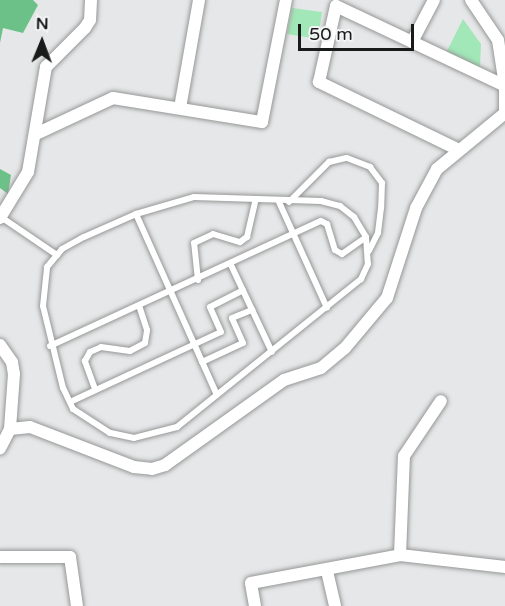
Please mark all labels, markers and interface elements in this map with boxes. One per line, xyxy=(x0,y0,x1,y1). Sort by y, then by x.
north arrow xyxy=(12,12,72,72)
scale bar xyxy=(301,12,416,50)
text: N xyxy=(36,14,49,34)
text: 50 m xyxy=(309,23,353,45)

